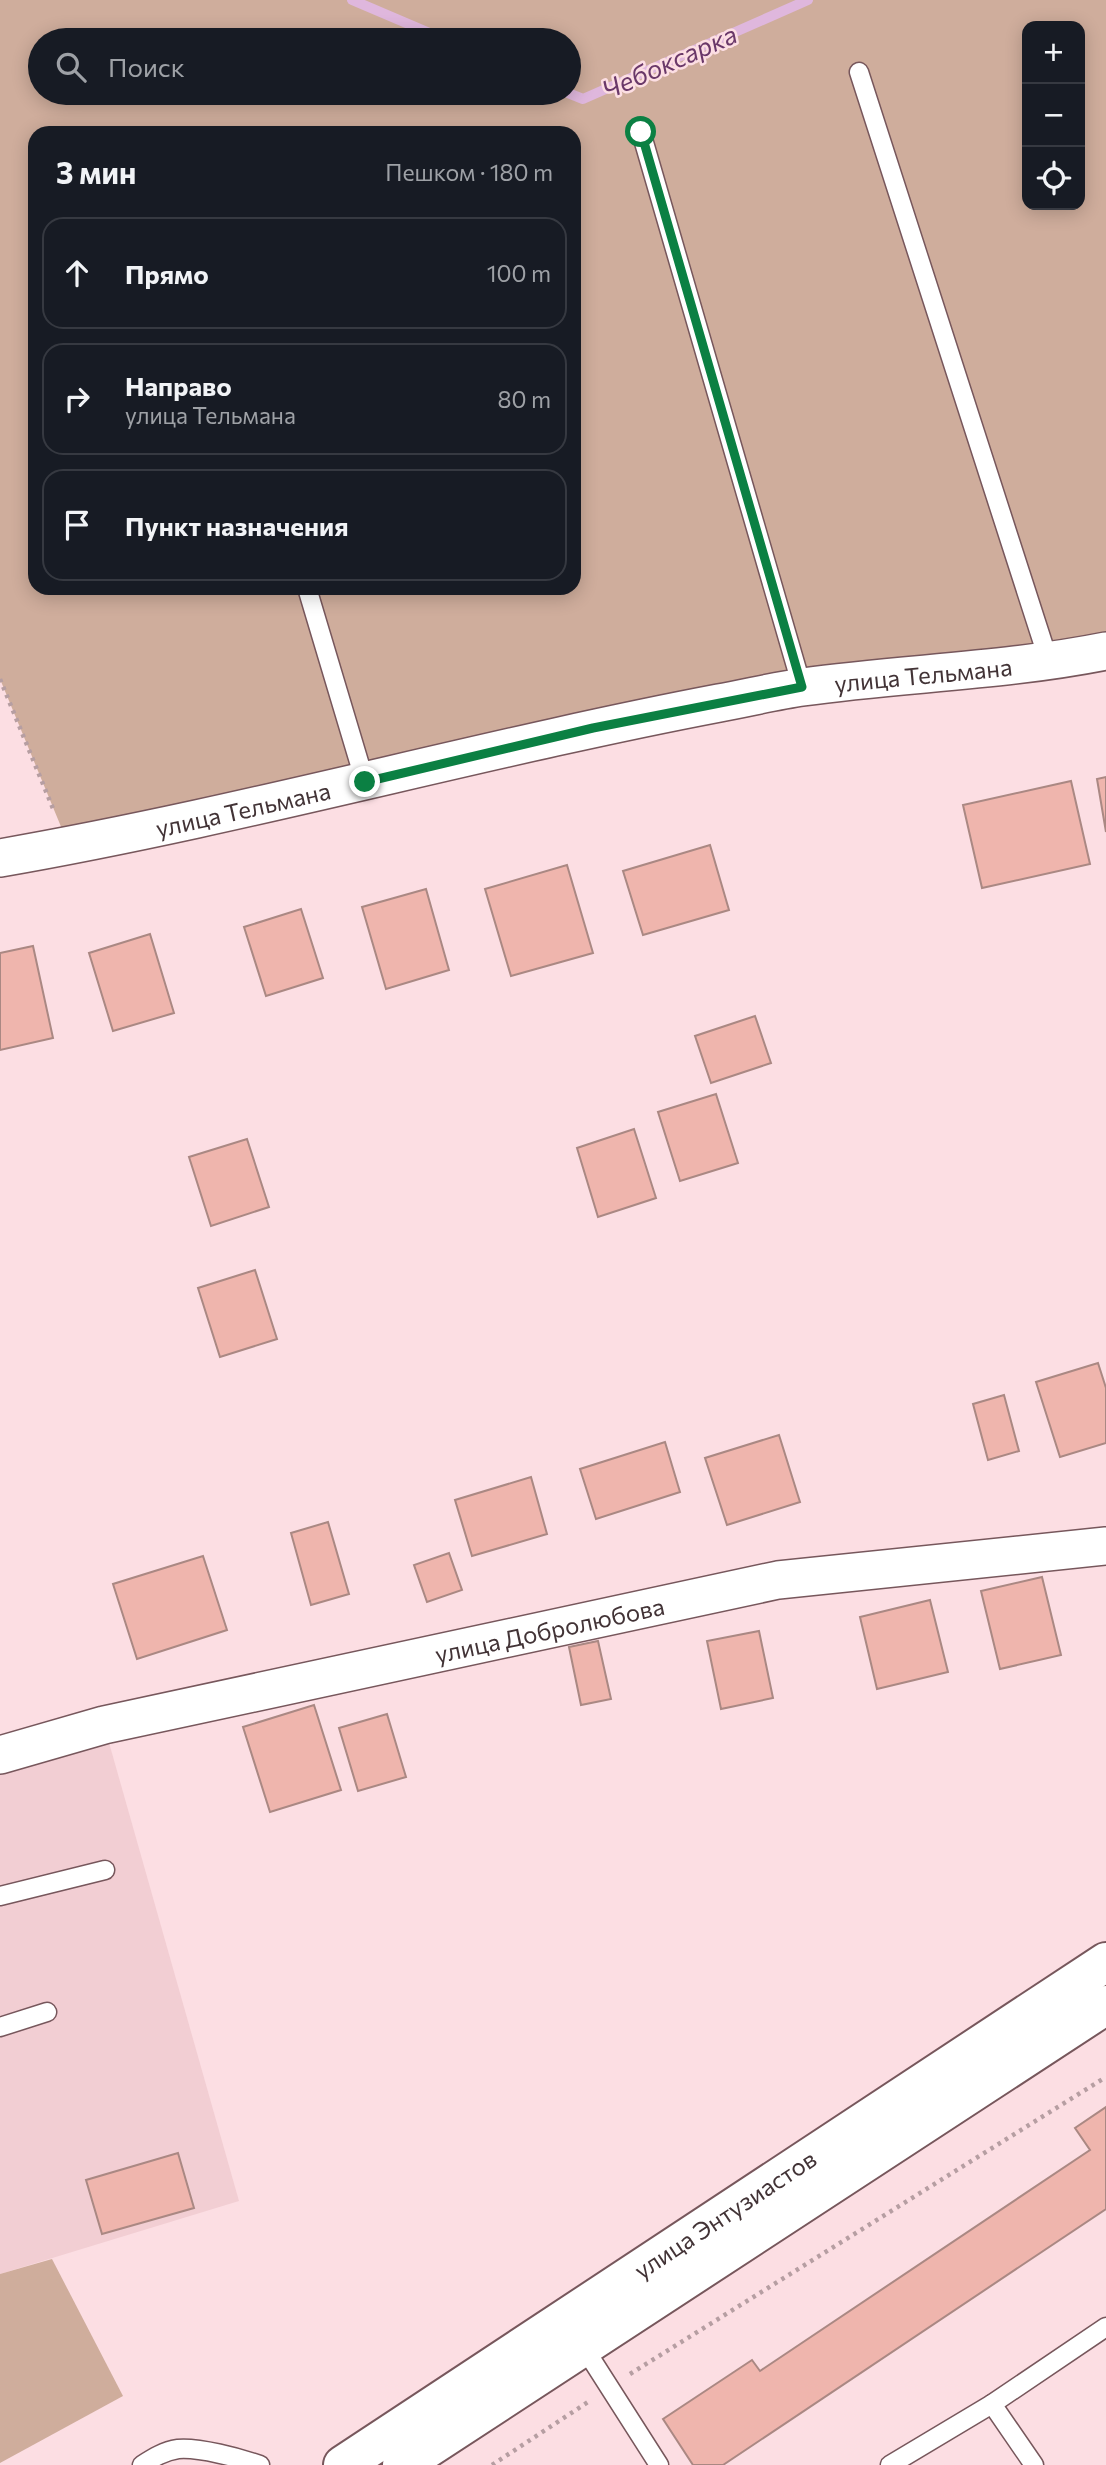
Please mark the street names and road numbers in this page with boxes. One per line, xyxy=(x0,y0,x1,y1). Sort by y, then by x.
street label: улица Тельмана xyxy=(833,651,1014,697)
street label: улица Тельмана xyxy=(153,775,333,842)
street label: улица Добролюбова xyxy=(432,1590,667,1668)
street label: улица Энтузиастов xyxy=(628,2143,821,2284)

